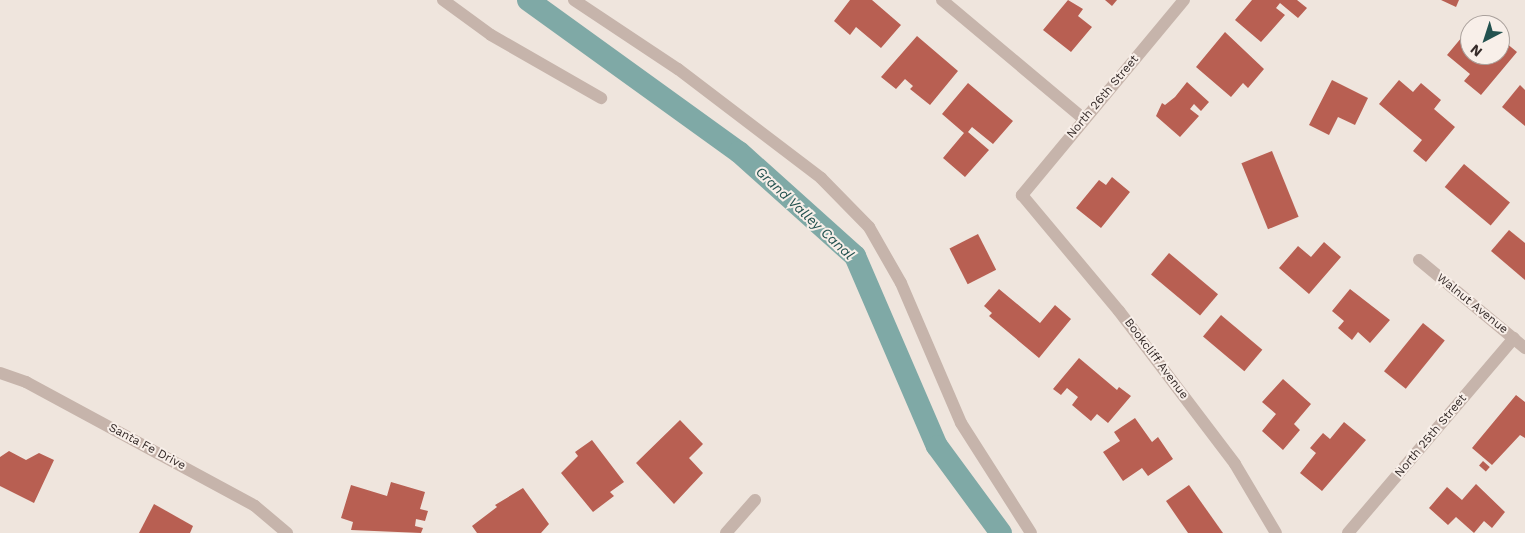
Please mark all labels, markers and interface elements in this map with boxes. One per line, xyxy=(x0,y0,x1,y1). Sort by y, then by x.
north arrow xyxy=(1460,15,1510,65)
text: N xyxy=(1467,41,1485,60)
street label: North 26th Street xyxy=(1064,53,1142,141)
water label: Grand Valley Canal xyxy=(752,163,858,263)
street label: Walnut Avenue xyxy=(1433,271,1511,337)
street label: Bookcliff Avenue xyxy=(1121,315,1191,403)
street label: North 25th Street xyxy=(1392,392,1470,480)
street label: Santa Fe Drive xyxy=(106,421,188,473)

